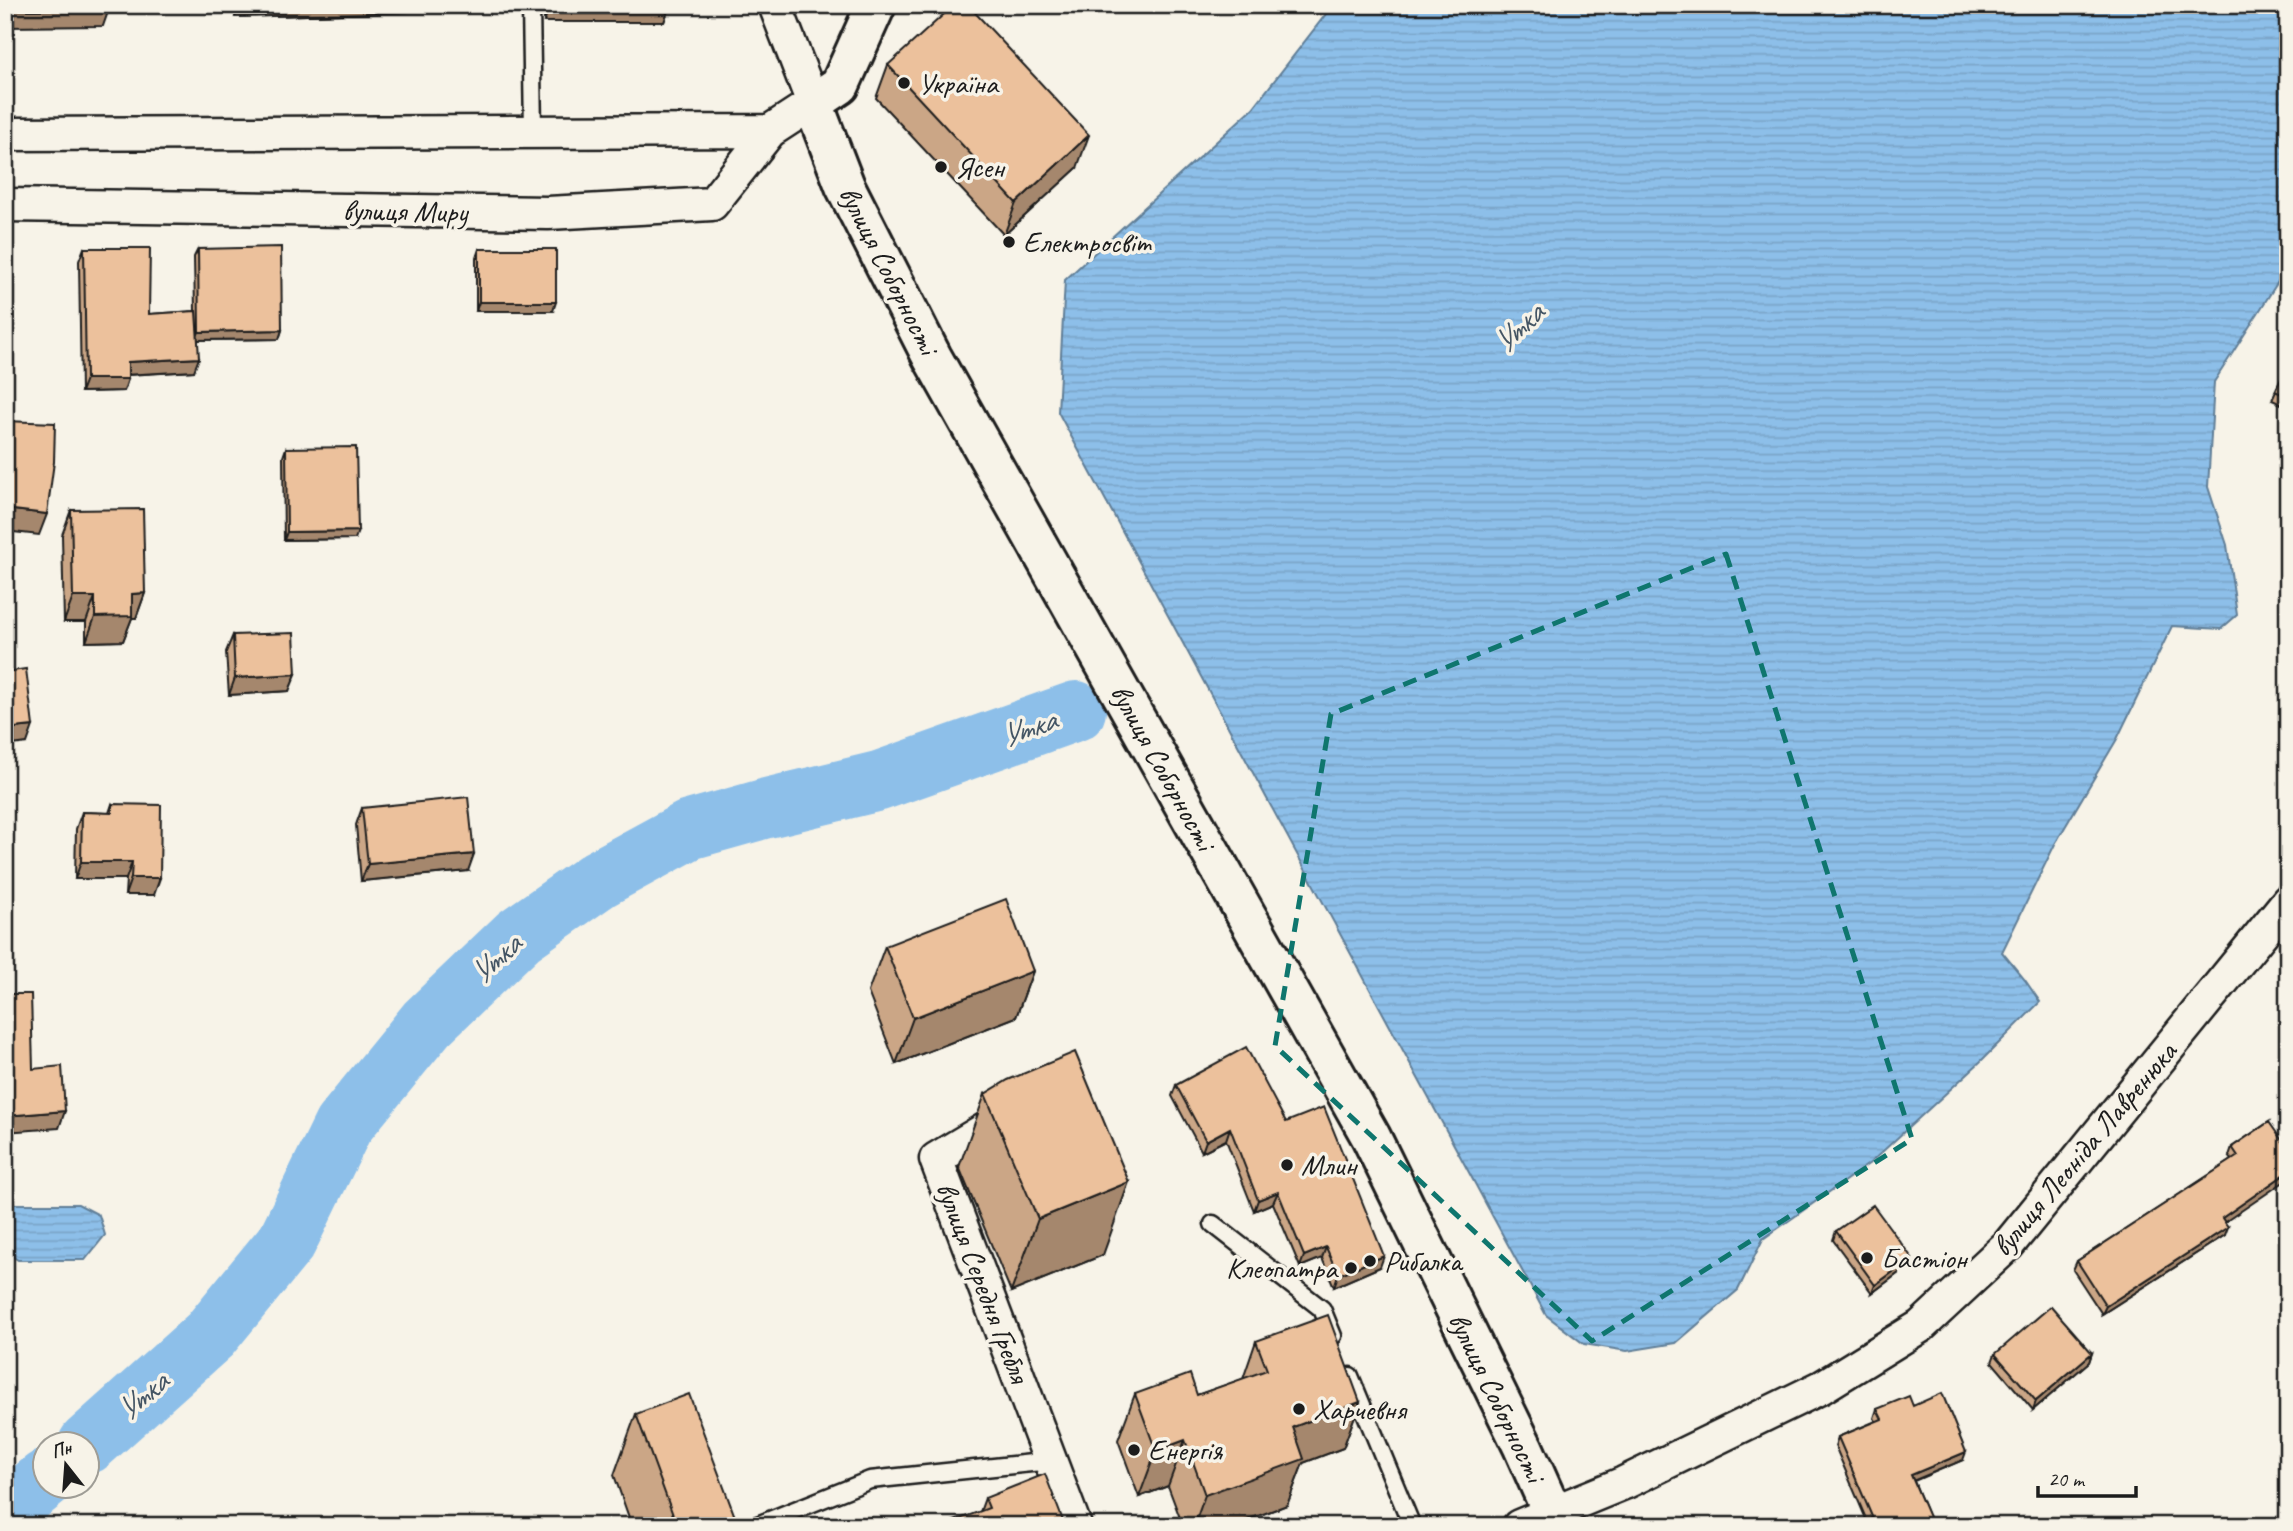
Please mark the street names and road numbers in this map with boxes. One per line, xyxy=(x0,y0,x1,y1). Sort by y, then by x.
street label: вулиця Соборності xyxy=(830,179,949,364)
street label: вулиця Миру xyxy=(342,191,469,231)
street label: вулиця Соборності xyxy=(1102,677,1226,860)
street label: вулиця Леоніда Лавренюка xyxy=(1983,1032,2186,1264)
street label: вулиця Середня Гребля xyxy=(927,1176,1040,1390)
street label: вулиця Соборності xyxy=(1440,1306,1556,1491)

